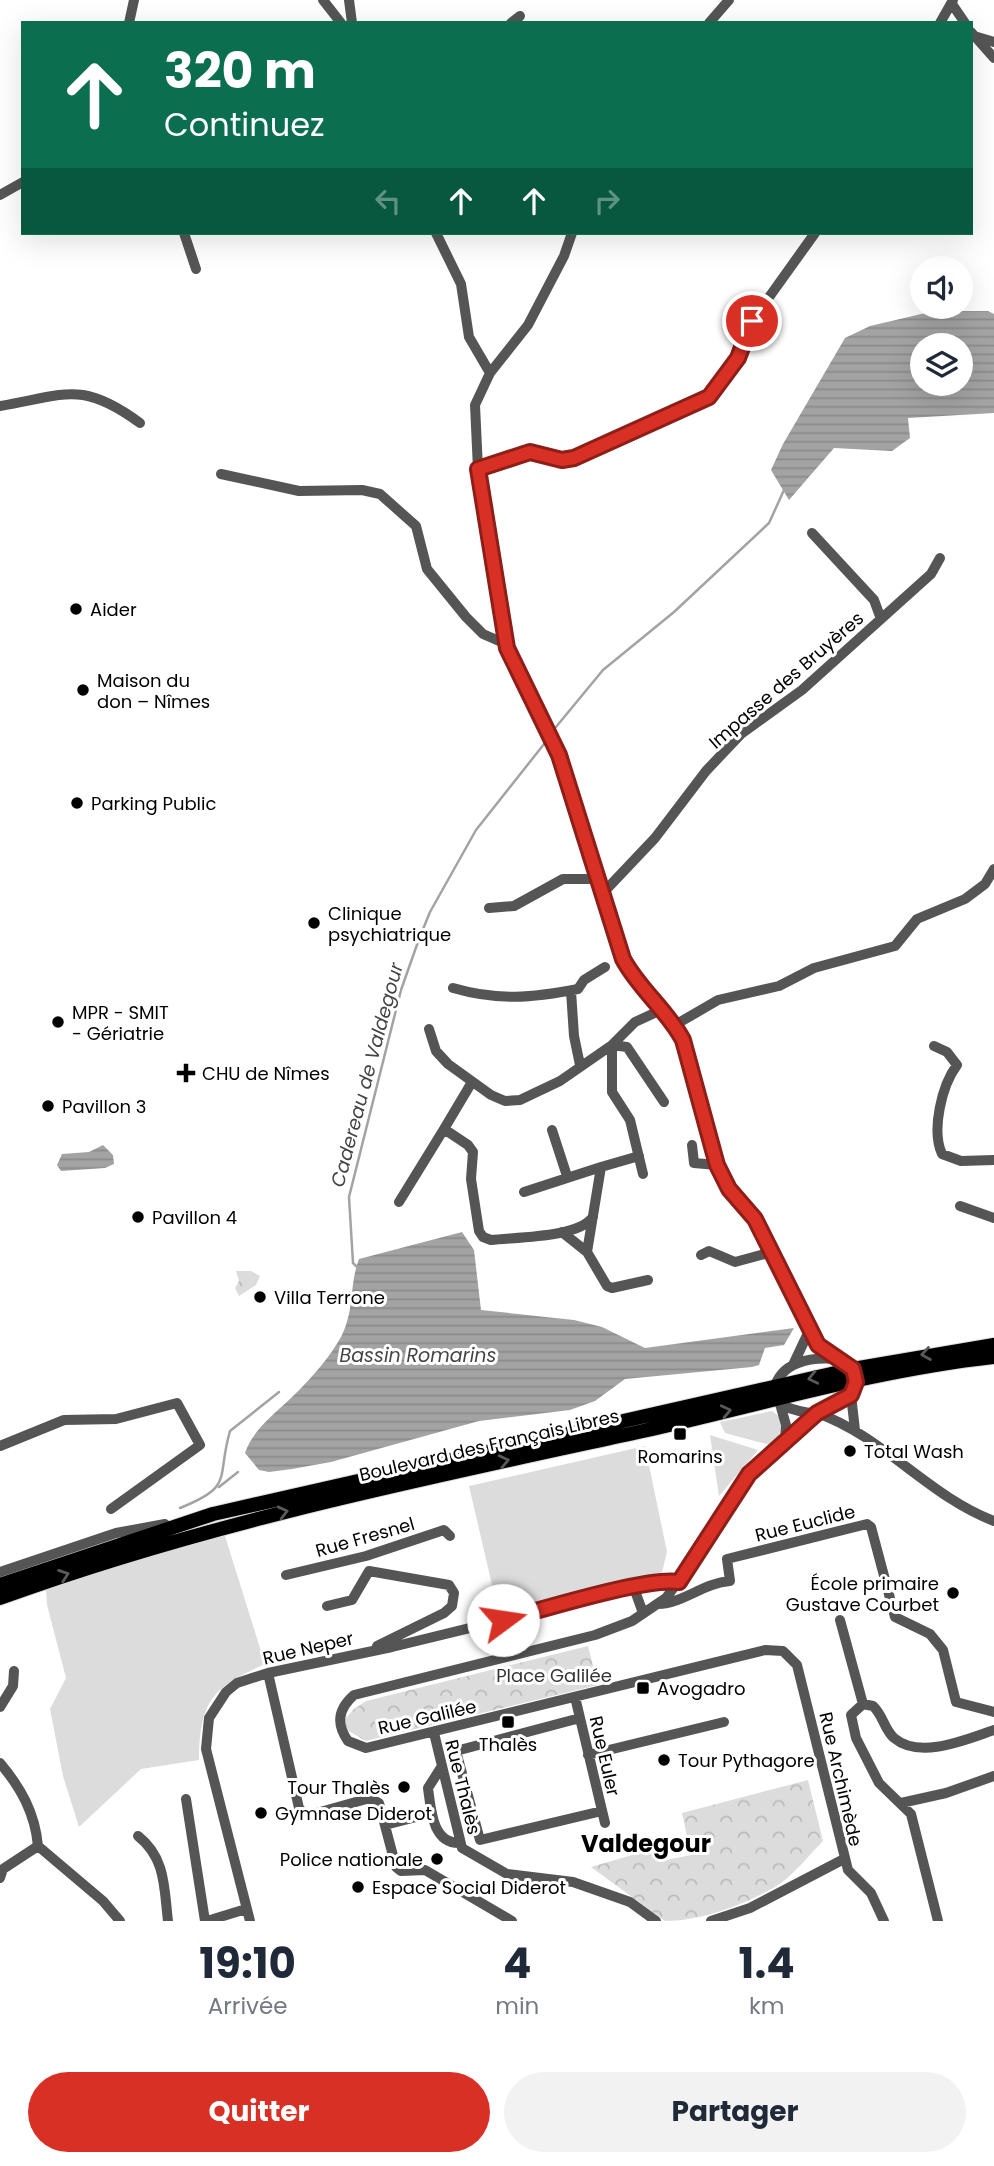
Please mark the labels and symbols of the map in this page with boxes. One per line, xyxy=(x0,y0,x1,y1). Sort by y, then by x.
pin xyxy=(722,291,782,351)
place label: Aider xyxy=(90,597,137,622)
marker: Aider xyxy=(68,601,84,617)
street label: Impasse des Bruyères xyxy=(703,606,869,754)
place label: Maison du don – Nîmes xyxy=(97,668,210,714)
marker: Maison du don – Nîmes xyxy=(75,682,91,698)
place label: Parking Public xyxy=(91,791,216,816)
marker: Parking Public xyxy=(69,795,85,811)
place label: Clinique psychiatrique xyxy=(328,901,451,947)
marker: Clinique psychiatrique xyxy=(306,915,322,931)
water label: Cadereau de Valdegour xyxy=(324,959,410,1190)
place label: MPR - SMIT - Gériatrie xyxy=(72,1000,169,1046)
marker: MPR - SMIT - Gériatrie xyxy=(50,1014,66,1030)
place label: CHU de Nîmes xyxy=(202,1061,330,1086)
marker: CHU de Nîmes xyxy=(176,1063,196,1083)
place label: Pavillon 3 xyxy=(62,1094,146,1119)
marker: Pavillon 3 xyxy=(40,1098,56,1114)
place label: Pavillon 4 xyxy=(152,1205,237,1230)
marker: Pavillon 4 xyxy=(130,1209,146,1225)
place label: Villa Terrone xyxy=(274,1285,385,1310)
marker: Villa Terrone xyxy=(252,1289,268,1305)
water label: Bassin Romarins xyxy=(340,1342,496,1369)
one-way arrow xyxy=(921,1346,932,1361)
one-way arrow xyxy=(807,1370,819,1384)
street label: Boulevard des Français Libres xyxy=(357,1403,621,1487)
one-way arrow xyxy=(720,1405,732,1419)
marker: Romarins xyxy=(672,1426,688,1442)
place label: Total Wash xyxy=(864,1439,964,1464)
marker: Total Wash xyxy=(842,1443,858,1459)
place label: Romarins xyxy=(637,1444,723,1469)
one-way arrow xyxy=(498,1455,510,1469)
street label: Rue Euclide xyxy=(752,1498,858,1548)
one-way arrow xyxy=(277,1506,289,1520)
street label: Rue Fresnel xyxy=(313,1511,417,1563)
one-way arrow xyxy=(58,1569,70,1583)
place label: École primaire Gustave Courbet xyxy=(786,1571,939,1617)
position arrow xyxy=(466,1583,540,1657)
marker: École primaire Gustave Courbet xyxy=(945,1585,961,1601)
street label: Rue Neper xyxy=(260,1625,356,1671)
park label: Place Galilée xyxy=(496,1663,612,1688)
place label: Avogadro xyxy=(657,1676,746,1701)
marker: Avogadro xyxy=(635,1680,651,1696)
street label: Rue Galilée xyxy=(375,1694,479,1740)
street label: Rue Archimède xyxy=(813,1709,869,1849)
street label: Rue Euler xyxy=(584,1713,626,1799)
marker: Thalès xyxy=(500,1714,516,1730)
place label: Thalès xyxy=(479,1732,537,1757)
street label: Rue Thalès xyxy=(439,1737,487,1837)
place label: Tour Pythagore xyxy=(678,1748,815,1773)
marker: Tour Pythagore xyxy=(656,1752,672,1768)
place label: Tour Thalès xyxy=(287,1775,390,1800)
marker: Tour Thalès xyxy=(396,1779,412,1795)
place label: Gymnase Diderot xyxy=(275,1801,432,1826)
marker: Gymnase Diderot xyxy=(253,1805,269,1821)
district label: Valdegour xyxy=(581,1827,711,1860)
place label: Police nationale xyxy=(280,1847,423,1872)
marker: Police nationale xyxy=(429,1851,445,1867)
place label: Espace Social Diderot xyxy=(372,1875,566,1900)
marker: Espace Social Diderot xyxy=(350,1879,366,1895)

